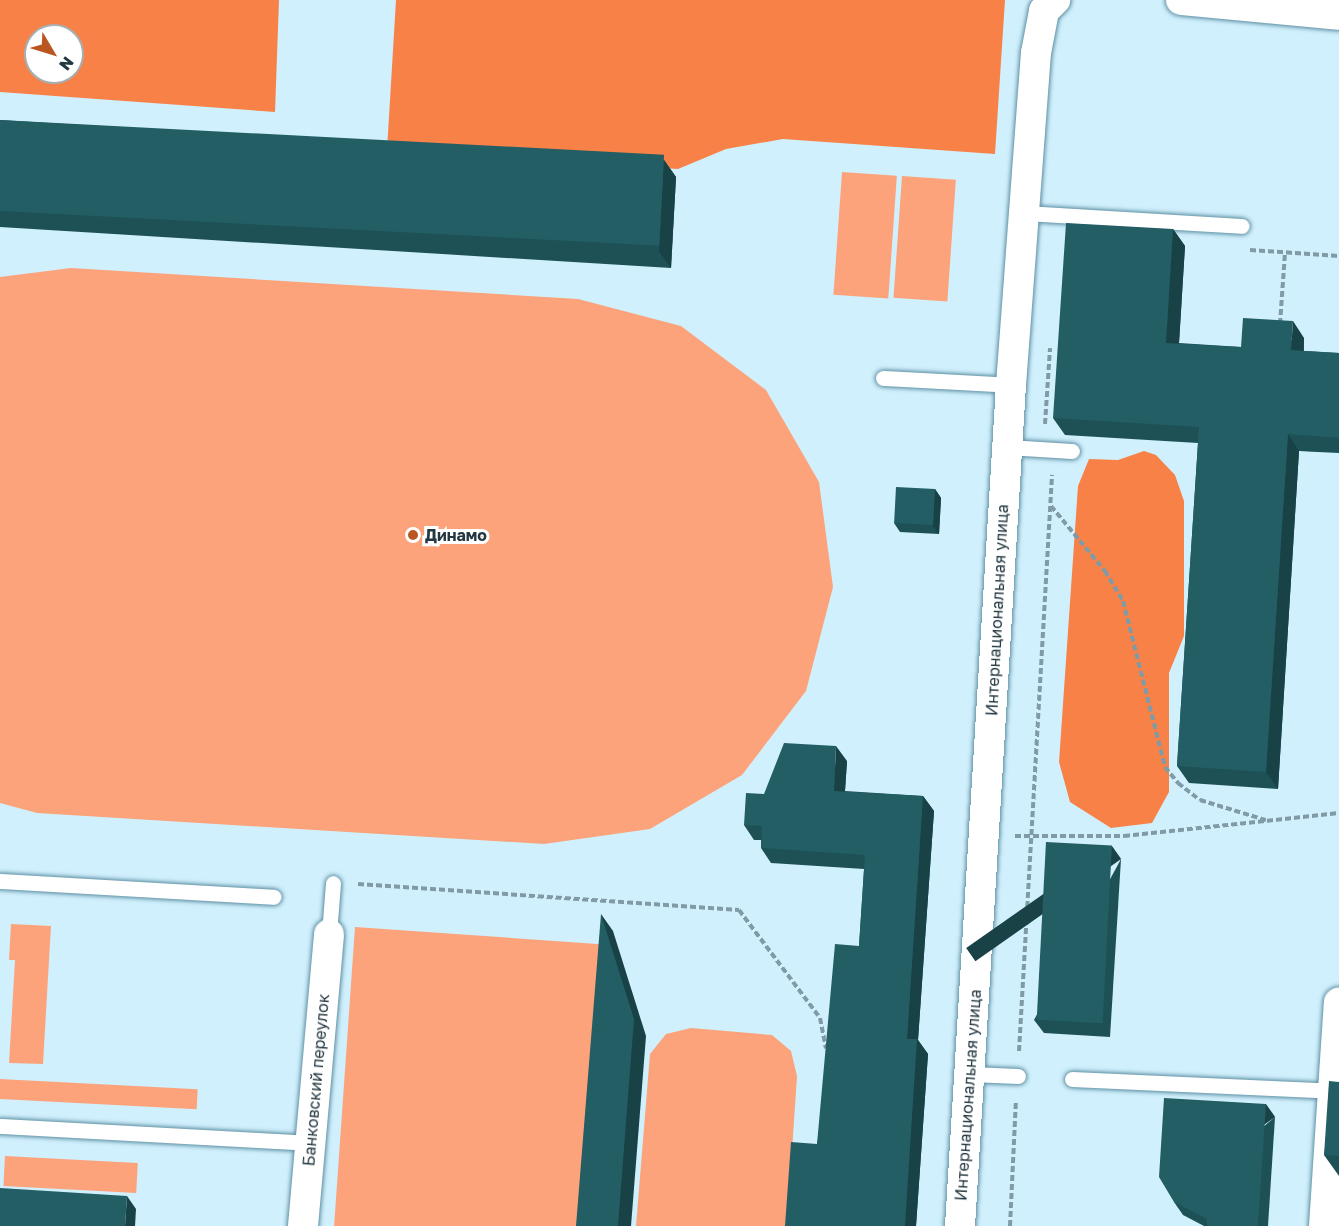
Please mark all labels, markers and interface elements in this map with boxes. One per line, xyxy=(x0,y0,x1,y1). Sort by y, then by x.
north arrow xyxy=(24,24,84,84)
text: N xyxy=(55,53,78,75)
street label: Интернациональная улица xyxy=(982,504,1012,716)
place label: Динамо xyxy=(425,525,487,545)
marker: Динамо xyxy=(406,528,420,542)
street label: Интернациональная улица xyxy=(951,989,985,1201)
street label: Банковский переулок xyxy=(299,993,333,1167)

